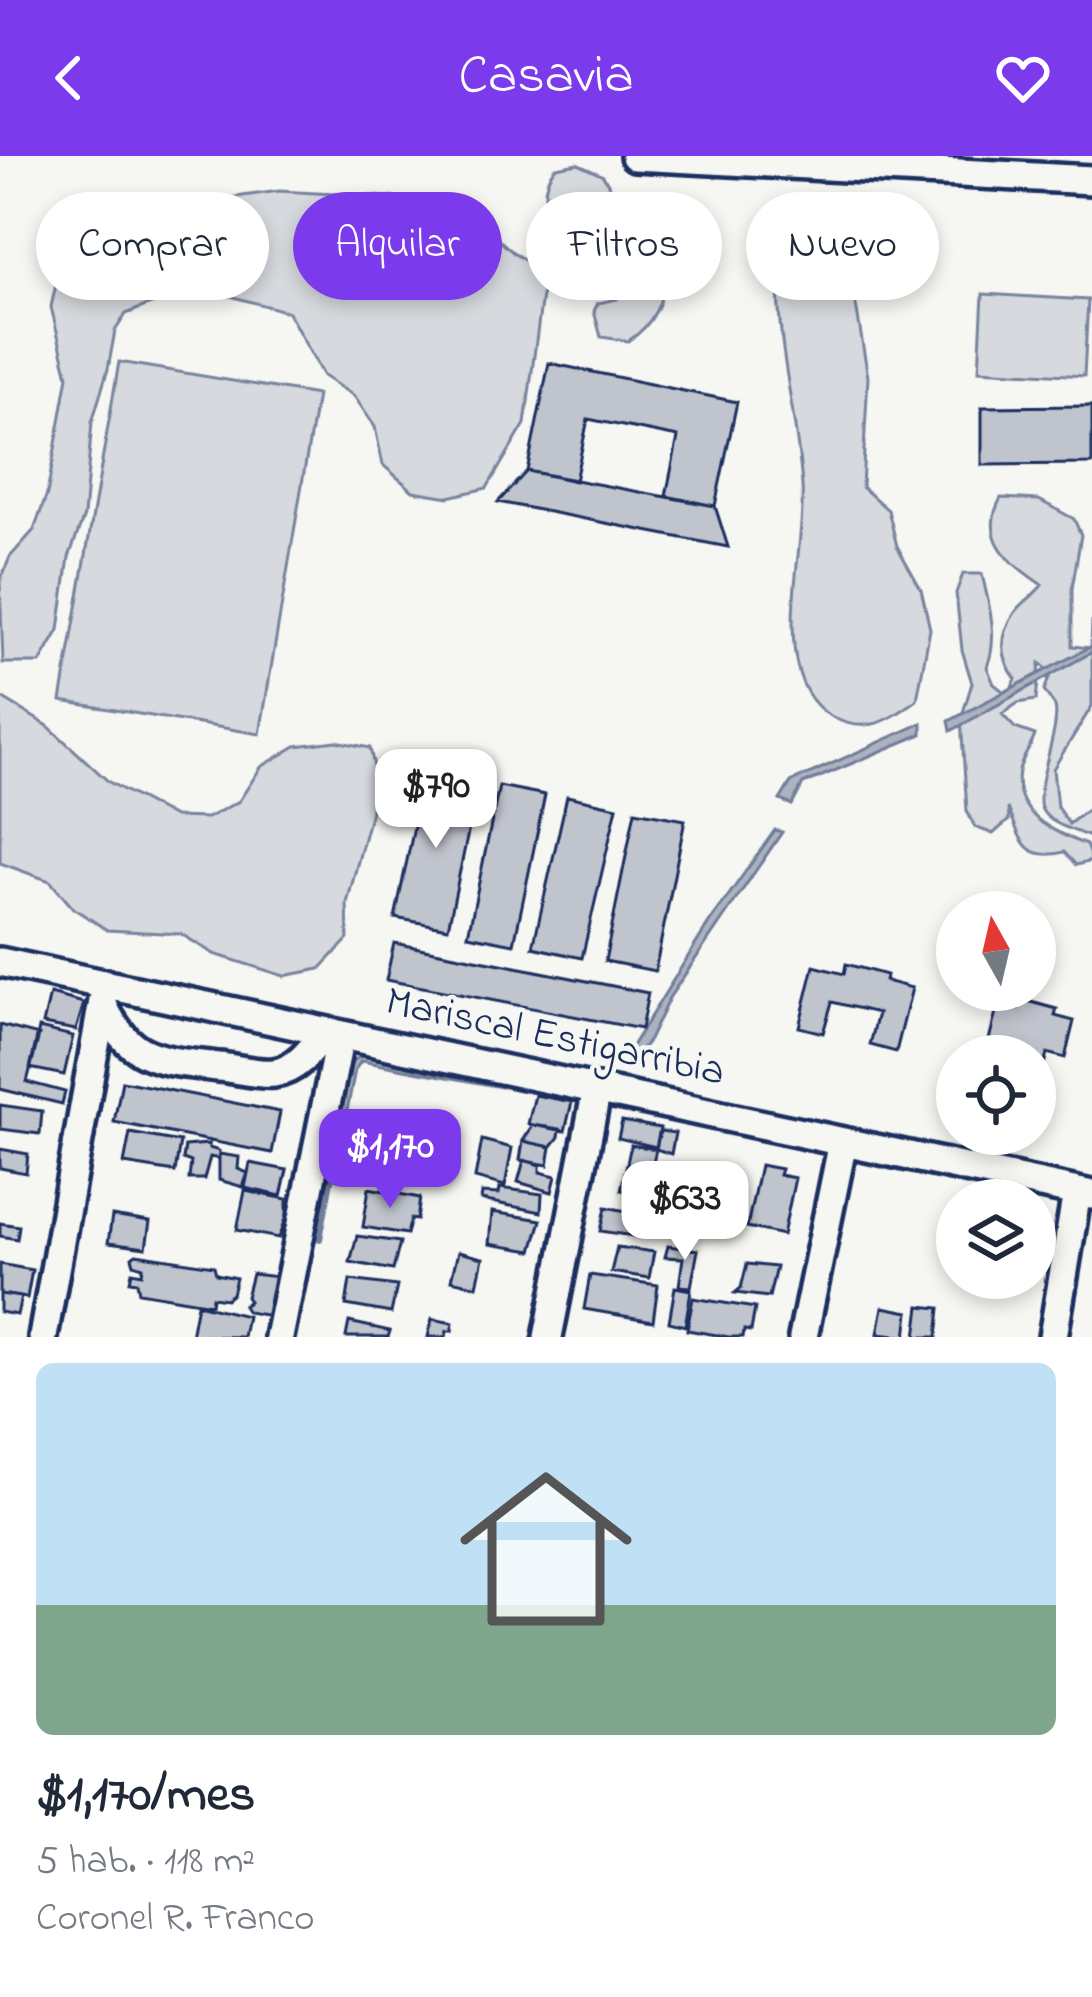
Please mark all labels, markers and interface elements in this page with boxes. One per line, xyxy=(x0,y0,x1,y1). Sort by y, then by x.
text: Casavia xyxy=(458,39,634,117)
icon: back xyxy=(36,45,102,111)
icon: heart xyxy=(990,45,1056,111)
chip: Comprar xyxy=(36,192,269,300)
chip: Alquilar xyxy=(293,192,502,300)
chip: Filtros xyxy=(526,192,722,300)
chip: Nuevo xyxy=(746,192,939,300)
pin: $790 xyxy=(365,749,507,851)
text: $790 xyxy=(402,759,470,816)
north arrow xyxy=(936,891,1056,1011)
map controls xyxy=(936,891,1056,1299)
street label: Mariscal Estigarribia xyxy=(380,972,730,1104)
button: locate xyxy=(936,1035,1056,1155)
pin: $1,170 xyxy=(292,1109,488,1211)
text: $1,170 xyxy=(346,1119,434,1176)
pin: $633 xyxy=(614,1161,756,1263)
text: $633 xyxy=(649,1171,721,1228)
button: layers xyxy=(936,1179,1056,1299)
icon: home xyxy=(438,1441,654,1657)
text: $1,170/mes xyxy=(36,1759,255,1834)
text: 5 hab. · 118 m² xyxy=(36,1834,255,1891)
text: Coronel R. Franco xyxy=(36,1891,314,1948)

